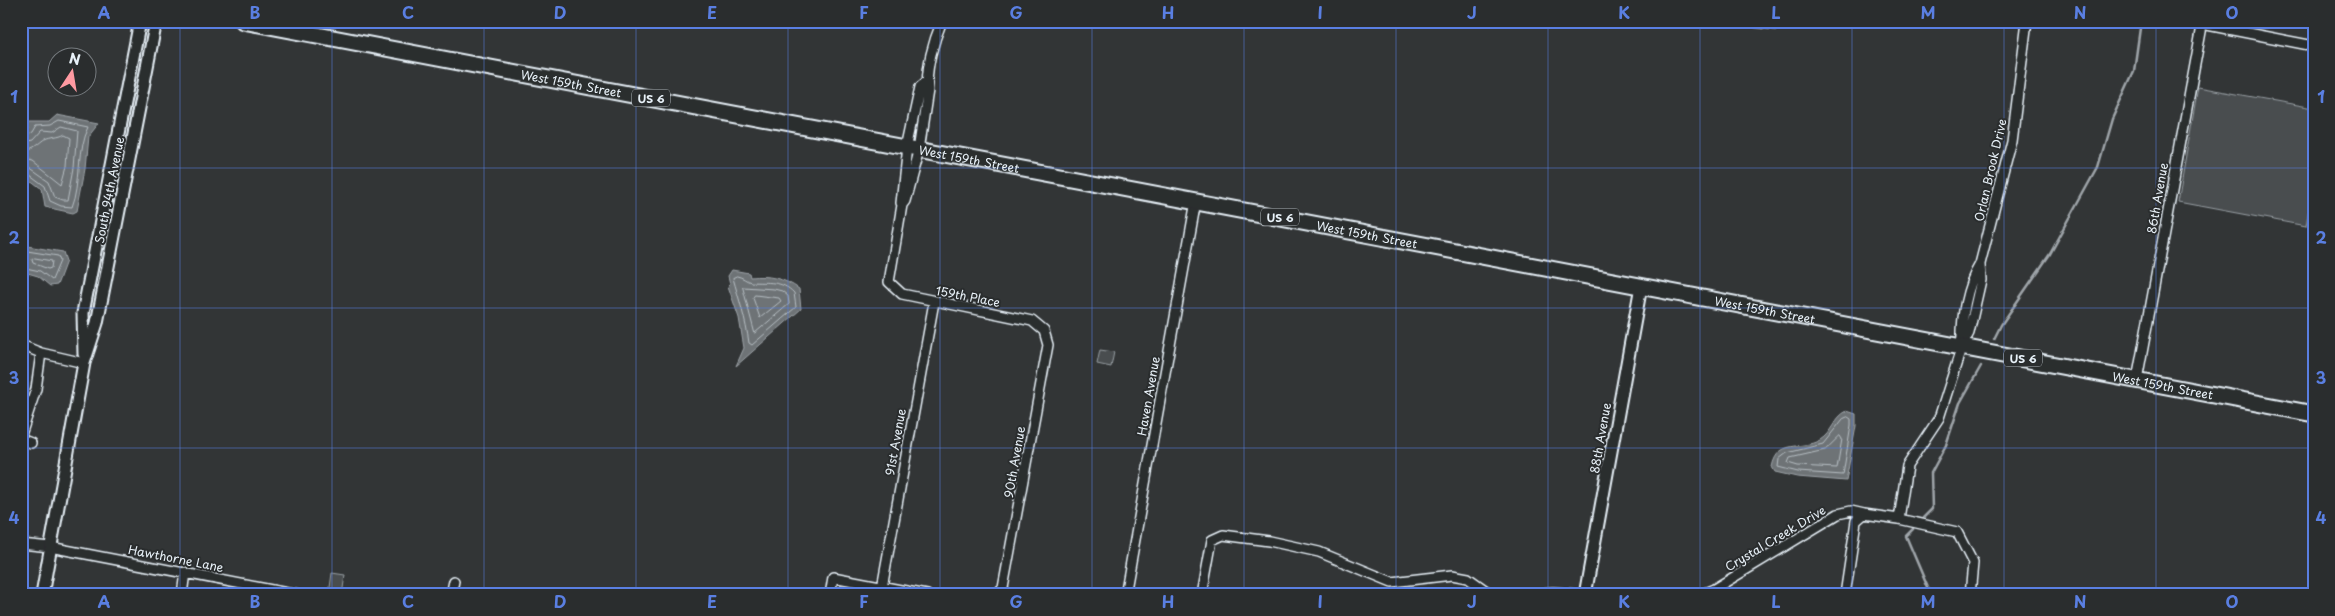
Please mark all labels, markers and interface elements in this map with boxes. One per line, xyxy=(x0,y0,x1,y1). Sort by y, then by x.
text: A xyxy=(98,0,111,24)
text: B xyxy=(250,0,261,24)
text: C xyxy=(402,0,414,24)
text: D xyxy=(554,0,566,24)
text: E xyxy=(707,0,717,24)
text: F xyxy=(859,0,869,24)
text: G xyxy=(1009,0,1023,24)
text: H xyxy=(1162,0,1174,24)
text: I xyxy=(1317,0,1323,24)
text: J xyxy=(1467,0,1477,24)
text: K xyxy=(1618,0,1630,24)
text: L xyxy=(1771,0,1781,24)
text: M xyxy=(1920,0,1936,24)
text: N xyxy=(2074,0,2086,24)
text: O xyxy=(2226,0,2239,24)
text: N xyxy=(67,47,82,70)
north arrow xyxy=(48,48,98,98)
street label: West 159th Street xyxy=(519,65,623,102)
text: 1 xyxy=(10,84,18,108)
text: 1 xyxy=(2317,84,2325,108)
road number: US 6 xyxy=(632,90,670,106)
street label: Orlan Brook Drive xyxy=(1969,117,2011,223)
street label: South 94th Avenue xyxy=(90,135,128,245)
street label: West 159th Street xyxy=(917,140,1021,177)
street label: 86th Avenue xyxy=(2142,161,2172,235)
road number: US 6 xyxy=(1261,208,1299,226)
street label: West 159th Street xyxy=(1315,216,1419,253)
text: 2 xyxy=(8,225,20,249)
text: 2 xyxy=(2315,225,2327,249)
street label: 159th Place xyxy=(934,281,1002,311)
street label: West 159th Street xyxy=(1713,291,1817,328)
road number: US 6 xyxy=(2004,349,2042,366)
street label: Haven Avenue xyxy=(1132,354,1164,437)
text: 3 xyxy=(9,365,19,389)
text: 3 xyxy=(2316,365,2326,389)
street label: West 159th Street xyxy=(2111,367,2215,404)
street label: 88th Avenue xyxy=(1585,401,1615,475)
street label: 91st Avenue xyxy=(880,407,910,477)
street label: 90th Avenue xyxy=(999,424,1029,499)
street label: Crystal Creek Drive xyxy=(1721,501,1829,575)
text: 4 xyxy=(9,505,20,529)
text: 4 xyxy=(2316,505,2327,529)
street label: Hawthorne Lane xyxy=(127,540,226,576)
text: A xyxy=(98,589,111,613)
text: B xyxy=(250,589,261,613)
text: C xyxy=(402,589,414,613)
text: D xyxy=(554,589,566,613)
text: E xyxy=(707,589,717,613)
text: F xyxy=(859,589,869,613)
text: G xyxy=(1009,589,1023,613)
text: H xyxy=(1162,589,1174,613)
text: I xyxy=(1317,589,1323,613)
text: J xyxy=(1467,589,1477,613)
text: K xyxy=(1618,589,1630,613)
text: L xyxy=(1771,589,1781,613)
text: M xyxy=(1920,589,1936,613)
text: N xyxy=(2074,589,2086,613)
text: O xyxy=(2226,589,2239,613)

